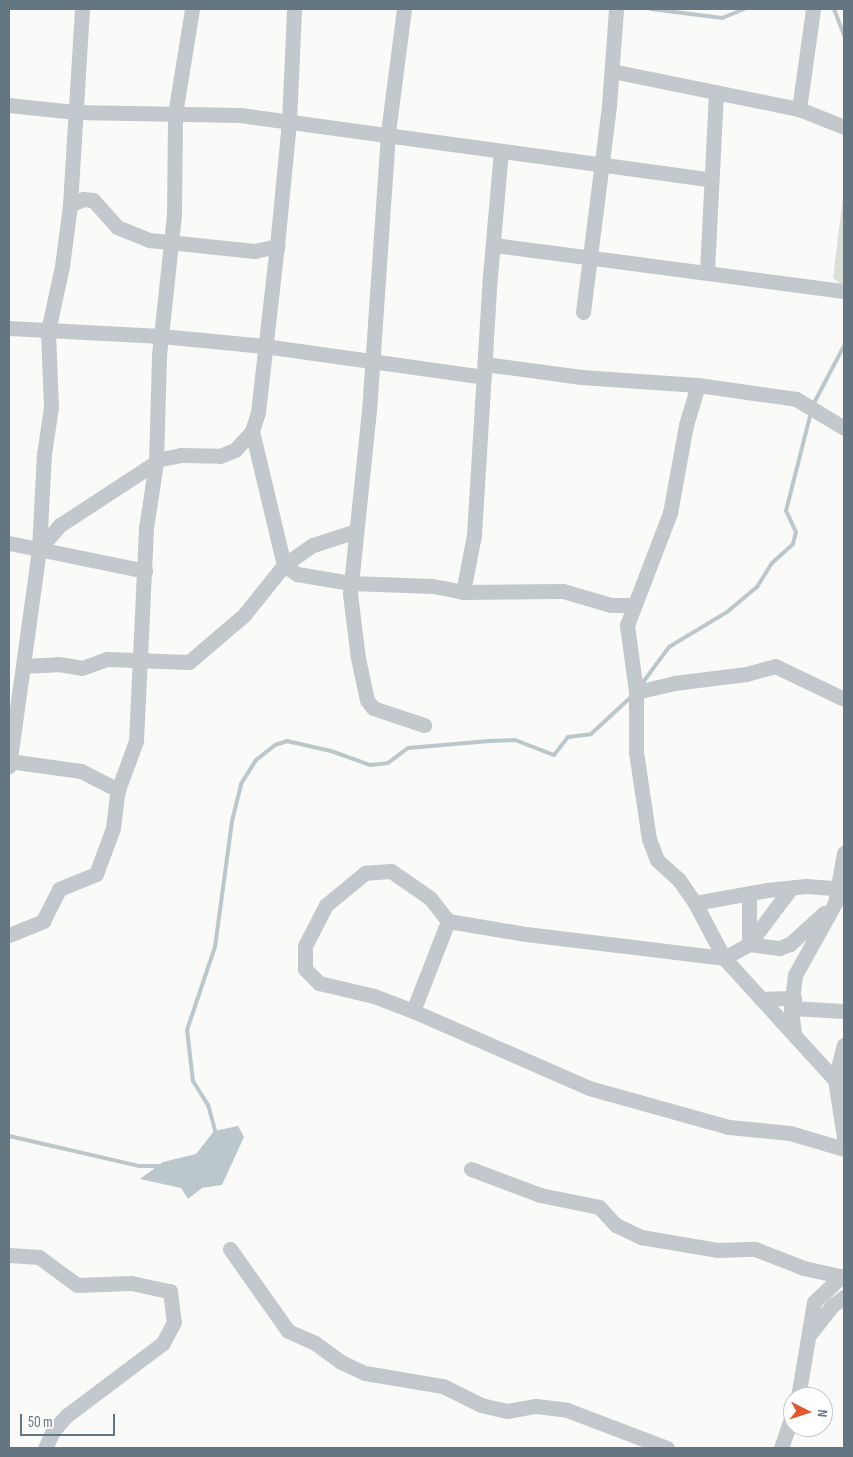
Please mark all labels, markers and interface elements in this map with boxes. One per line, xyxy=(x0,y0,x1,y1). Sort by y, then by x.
north arrow xyxy=(783,1387,833,1437)
scale bar xyxy=(22,1404,118,1436)
text: N xyxy=(814,1409,831,1418)
text: 50 m xyxy=(28,1413,53,1432)

